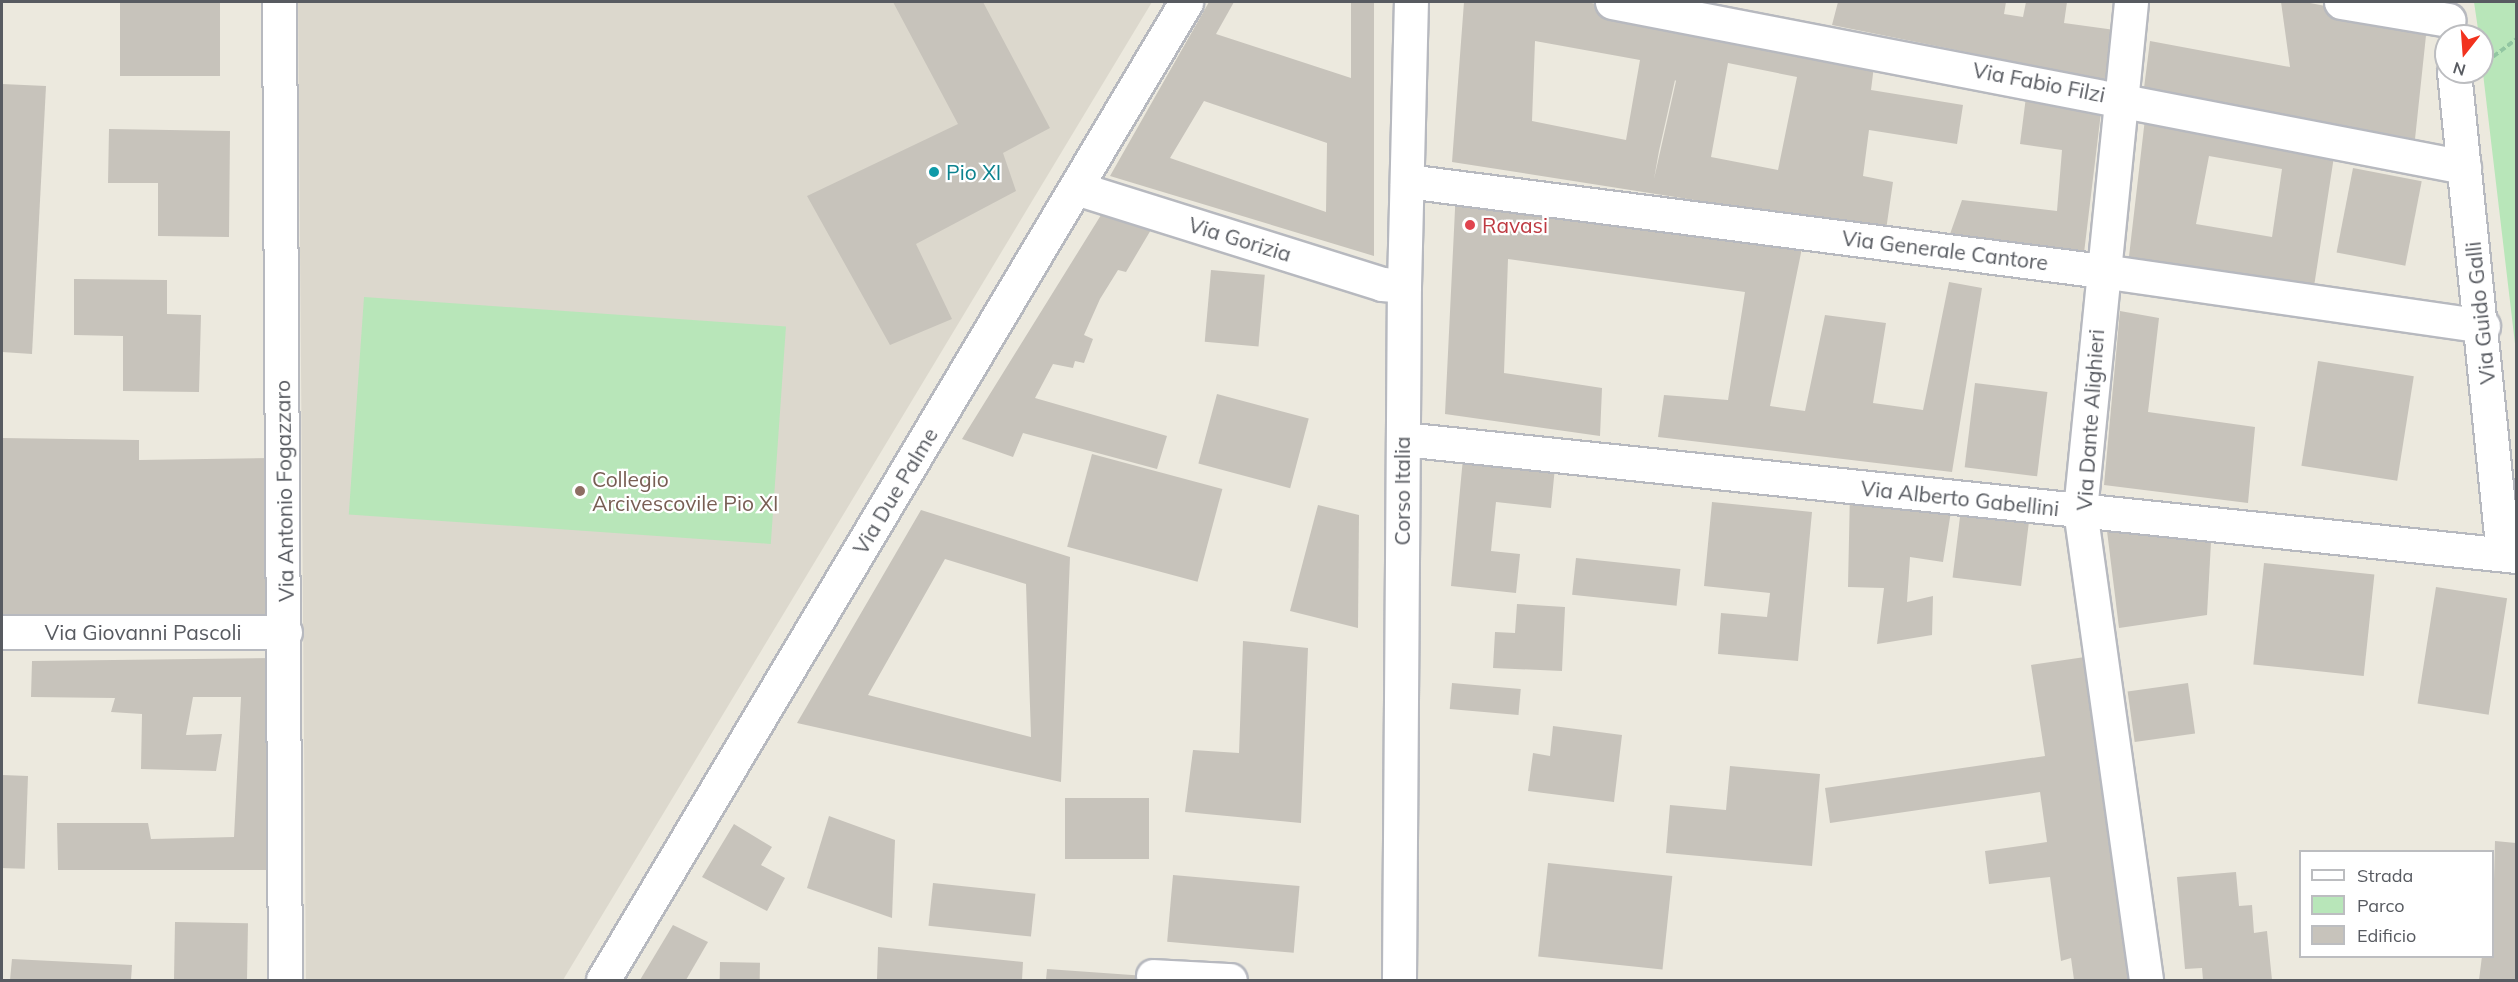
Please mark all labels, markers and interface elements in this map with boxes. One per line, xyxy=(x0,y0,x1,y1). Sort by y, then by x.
north arrow xyxy=(2434,24,2494,84)
street label: Via Fabio Filzi xyxy=(1971,57,2107,107)
text: N xyxy=(2451,58,2468,81)
place label: Pio XI xyxy=(946,159,1001,185)
marker: Pio XI xyxy=(927,165,941,179)
street label: Via Gorizia xyxy=(1186,211,1294,267)
place label: Ravasi xyxy=(1482,212,1548,238)
marker: Ravasi xyxy=(1463,218,1477,232)
street label: Via Generale Cantore xyxy=(1841,225,2049,275)
street label: Via Guido Galli xyxy=(2460,240,2500,386)
street label: Via Dante Alighieri xyxy=(2071,328,2109,512)
street label: Via Antonio Fogazzaro xyxy=(269,380,299,602)
street label: Via Due Palme xyxy=(847,423,943,559)
street label: Corso Italia xyxy=(1389,436,1415,546)
place label: Collegio Arcivescovile Pio XI xyxy=(592,466,778,516)
street label: Via Alberto Gabellini xyxy=(1860,475,2060,521)
marker: Collegio Arcivescovile Pio XI xyxy=(573,484,587,498)
street label: Via Giovanni Pascoli xyxy=(45,619,241,645)
legend xyxy=(2299,850,2494,958)
text: Strada xyxy=(2357,864,2413,887)
text: Parco xyxy=(2357,894,2405,917)
text: Edificio xyxy=(2357,924,2416,947)

